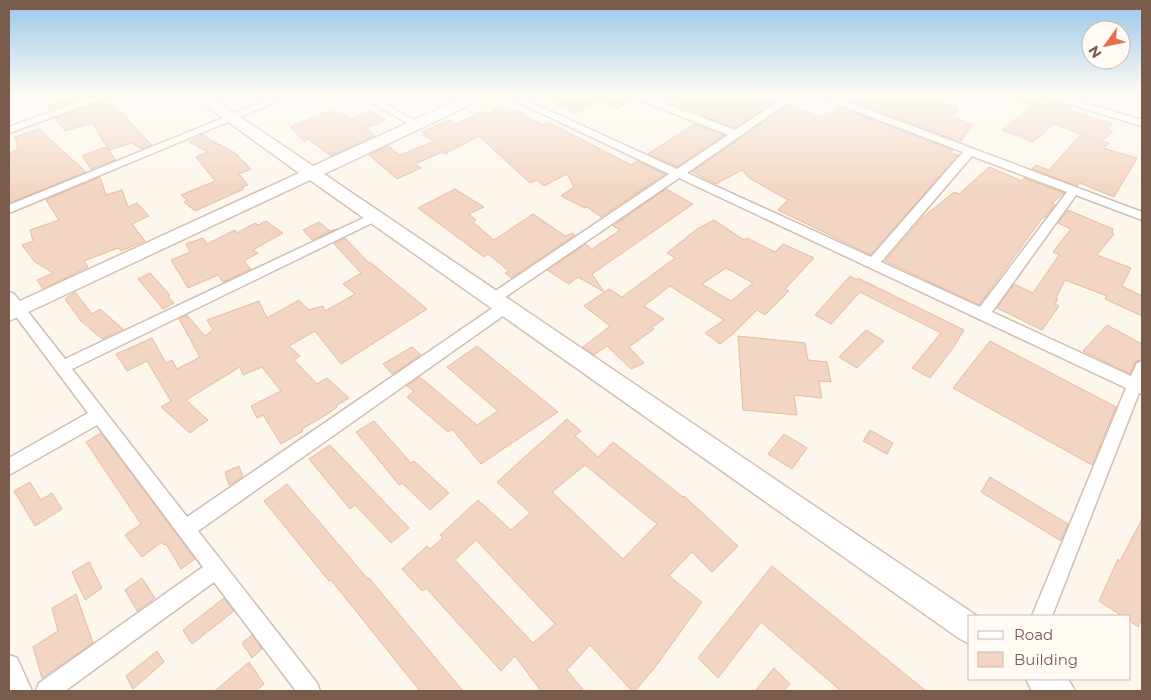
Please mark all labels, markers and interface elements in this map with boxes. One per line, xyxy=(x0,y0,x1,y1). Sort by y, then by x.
north arrow xyxy=(1081,20,1131,70)
text: N xyxy=(1084,42,1106,62)
legend xyxy=(968,615,1131,680)
text: Road xyxy=(1014,625,1053,644)
text: Building xyxy=(1014,650,1078,669)

